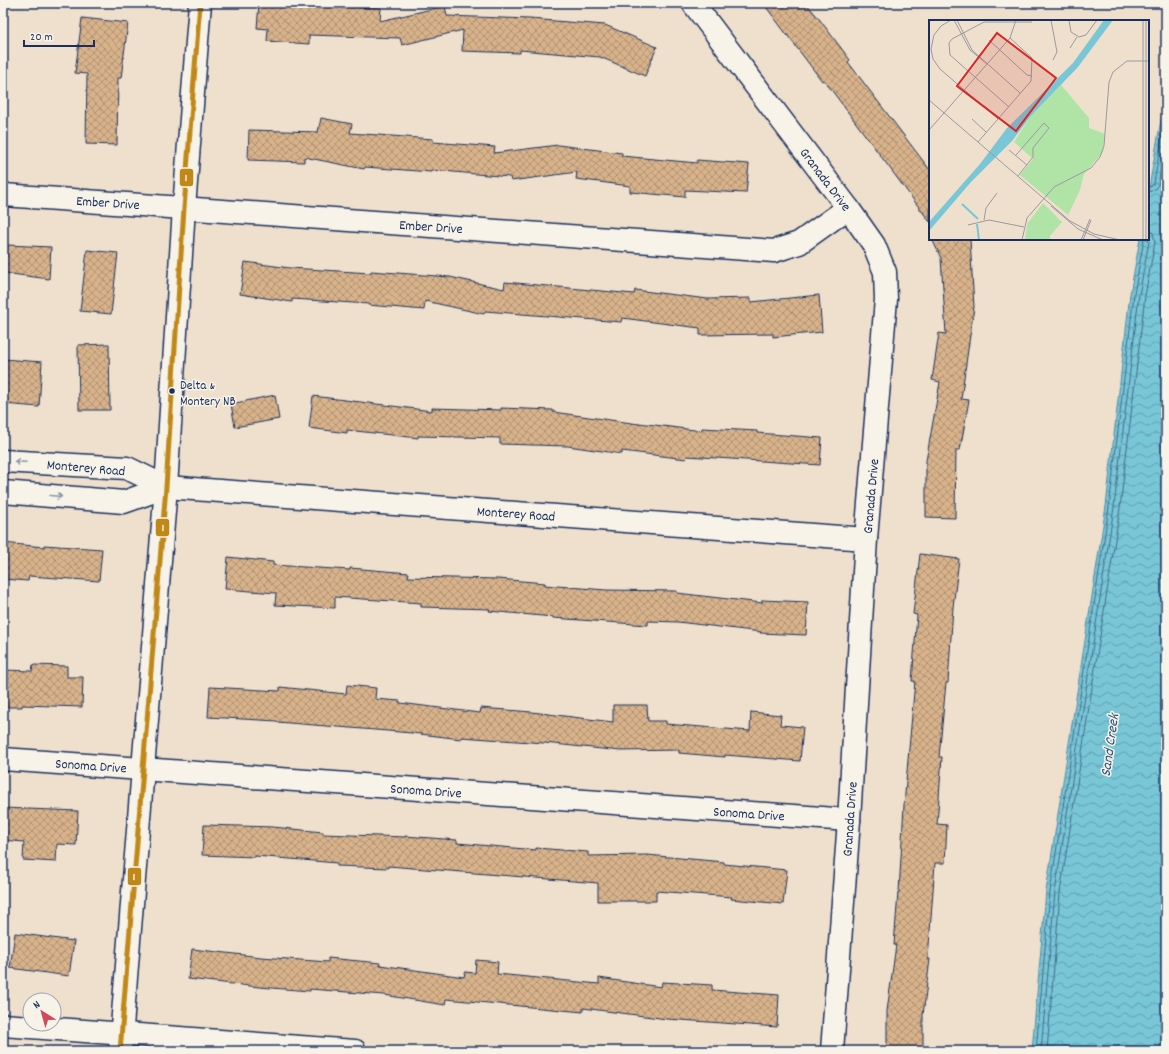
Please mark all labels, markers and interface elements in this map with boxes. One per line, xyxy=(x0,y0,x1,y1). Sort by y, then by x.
inset map xyxy=(929,20,1149,240)
scale bar xyxy=(24,22,94,48)
text: 20 m xyxy=(30,29,53,46)
street label: Granada Drive xyxy=(794,144,855,216)
line badge: 1 xyxy=(179,168,194,187)
text: 1 xyxy=(185,171,187,187)
street label: Ember Drive xyxy=(75,192,140,216)
street label: Ember Drive xyxy=(398,216,463,240)
place label: Delta & Montery NB xyxy=(180,377,236,412)
marker: Delta & Montery NB xyxy=(167,386,177,396)
street label: Monterey Road xyxy=(46,456,126,482)
one-way arrow xyxy=(14,458,27,465)
street label: Granada Drive xyxy=(859,458,885,534)
one-way arrow xyxy=(49,493,62,500)
street label: Monterey Road xyxy=(476,502,556,528)
line badge: 1 xyxy=(155,518,170,537)
text: 1 xyxy=(162,521,164,537)
water label: Sand Creek xyxy=(1096,711,1127,778)
street label: Sonoma Drive xyxy=(55,755,127,779)
street label: Sonoma Drive xyxy=(390,780,462,804)
street label: Granada Drive xyxy=(838,781,864,857)
street label: Sonoma Drive xyxy=(713,803,785,827)
line badge: 1 xyxy=(127,867,142,886)
text: 1 xyxy=(133,870,135,886)
north arrow xyxy=(22,992,62,1032)
text: N xyxy=(30,997,45,1014)

